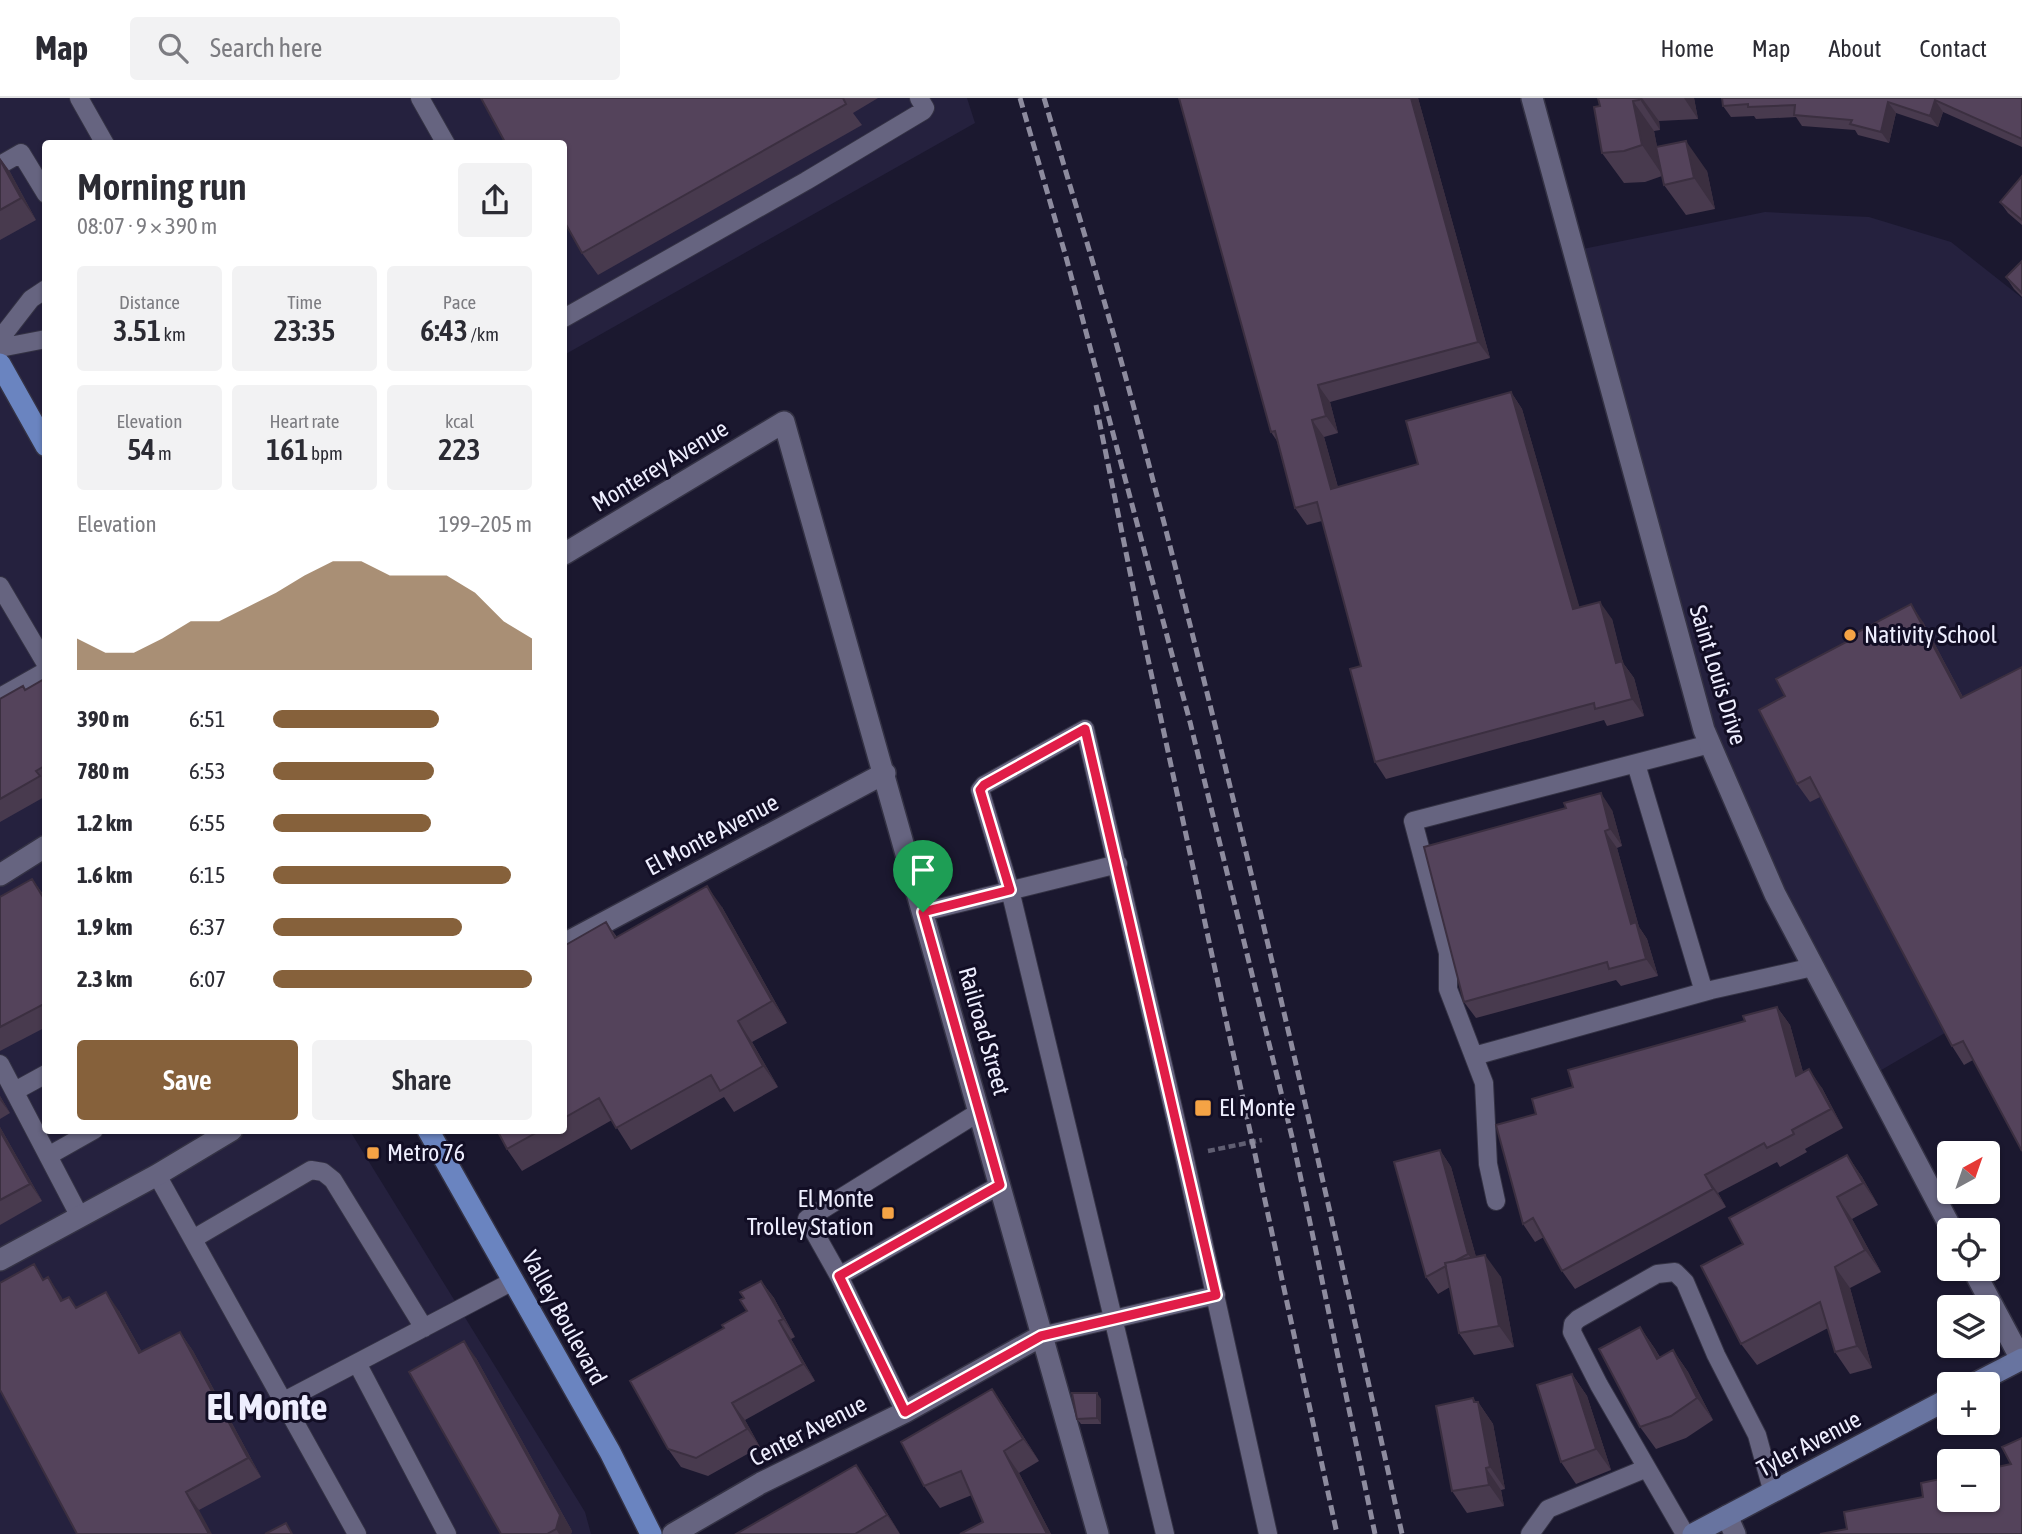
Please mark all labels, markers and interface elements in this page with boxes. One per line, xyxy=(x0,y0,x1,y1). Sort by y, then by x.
search box xyxy=(130,17,620,80)
text: Map xyxy=(35,29,88,67)
icon: search xyxy=(154,29,192,67)
text: Search here xyxy=(210,33,322,63)
text: Home xyxy=(1660,35,1714,62)
text: Map xyxy=(1752,35,1790,62)
text: About xyxy=(1828,35,1881,62)
text: Contact xyxy=(1919,35,1987,62)
button: share xyxy=(458,163,532,237)
text: Morning run xyxy=(77,165,247,208)
text: 08:07 · 9 × 390 m xyxy=(77,213,217,239)
text: Distance xyxy=(119,291,180,313)
text: Time xyxy=(287,291,322,313)
text: Pace xyxy=(443,291,476,313)
text: 3.51 xyxy=(113,313,161,347)
text: 23:35 xyxy=(274,313,335,347)
text: 6:43 xyxy=(420,313,468,347)
text: km xyxy=(161,323,186,345)
text: /km xyxy=(468,323,499,345)
text: Elevation xyxy=(117,410,182,432)
text: Heart rate xyxy=(270,410,339,432)
text: kcal xyxy=(445,410,474,432)
street label: Monterey Avenue xyxy=(587,414,733,517)
text: 54 xyxy=(127,432,155,466)
text: 161 xyxy=(266,432,309,466)
text: 223 xyxy=(438,432,481,466)
text: m xyxy=(155,442,172,464)
text: bpm xyxy=(309,442,343,464)
text: Elevation xyxy=(77,511,157,537)
text: 199–205 m xyxy=(438,511,532,537)
street label: Saint Louis Drive xyxy=(1684,602,1753,748)
place label: Nativity School xyxy=(1864,621,1997,648)
marker: Nativity School xyxy=(1842,627,1858,643)
text: 390 m xyxy=(77,706,129,732)
text: 6:51 xyxy=(189,706,226,732)
text: 780 m xyxy=(77,758,129,784)
text: 6:53 xyxy=(189,758,226,784)
street label: El Monte Avenue xyxy=(641,788,783,881)
text: 1.2 km xyxy=(77,810,133,836)
text: 6:55 xyxy=(189,810,226,836)
pin xyxy=(893,840,953,912)
icon: arrive xyxy=(904,851,942,889)
text: 1.6 km xyxy=(77,862,133,888)
text: 6:15 xyxy=(189,862,226,888)
text: 1.9 km xyxy=(77,914,133,940)
text: 6:37 xyxy=(189,914,226,940)
street label: Railroad Street xyxy=(953,964,1016,1098)
text: 2.3 km xyxy=(77,966,133,992)
text: 6:07 xyxy=(189,966,226,992)
button: Save xyxy=(77,1040,298,1120)
button: Share xyxy=(312,1040,532,1120)
place label: El Monte xyxy=(1219,1094,1295,1121)
marker: El Monte xyxy=(1193,1098,1213,1118)
place label: Metro 76 xyxy=(387,1139,465,1166)
north arrow xyxy=(1937,1141,2000,1204)
map controls xyxy=(1937,1141,2000,1512)
marker: Metro 76 xyxy=(365,1145,381,1161)
place label: El Monte Trolley Station xyxy=(747,1185,874,1240)
marker: El Monte Trolley Station xyxy=(880,1205,896,1221)
button: locate xyxy=(1937,1218,2000,1281)
street label: Valley Boulevard xyxy=(517,1246,612,1389)
button: layers xyxy=(1937,1295,2000,1358)
button: + xyxy=(1937,1372,2000,1435)
district label: El Monte xyxy=(206,1385,328,1428)
street label: Center Avenue xyxy=(745,1390,871,1472)
street label: Tyler Avenue xyxy=(1752,1405,1865,1482)
button: − xyxy=(1937,1449,2000,1512)

